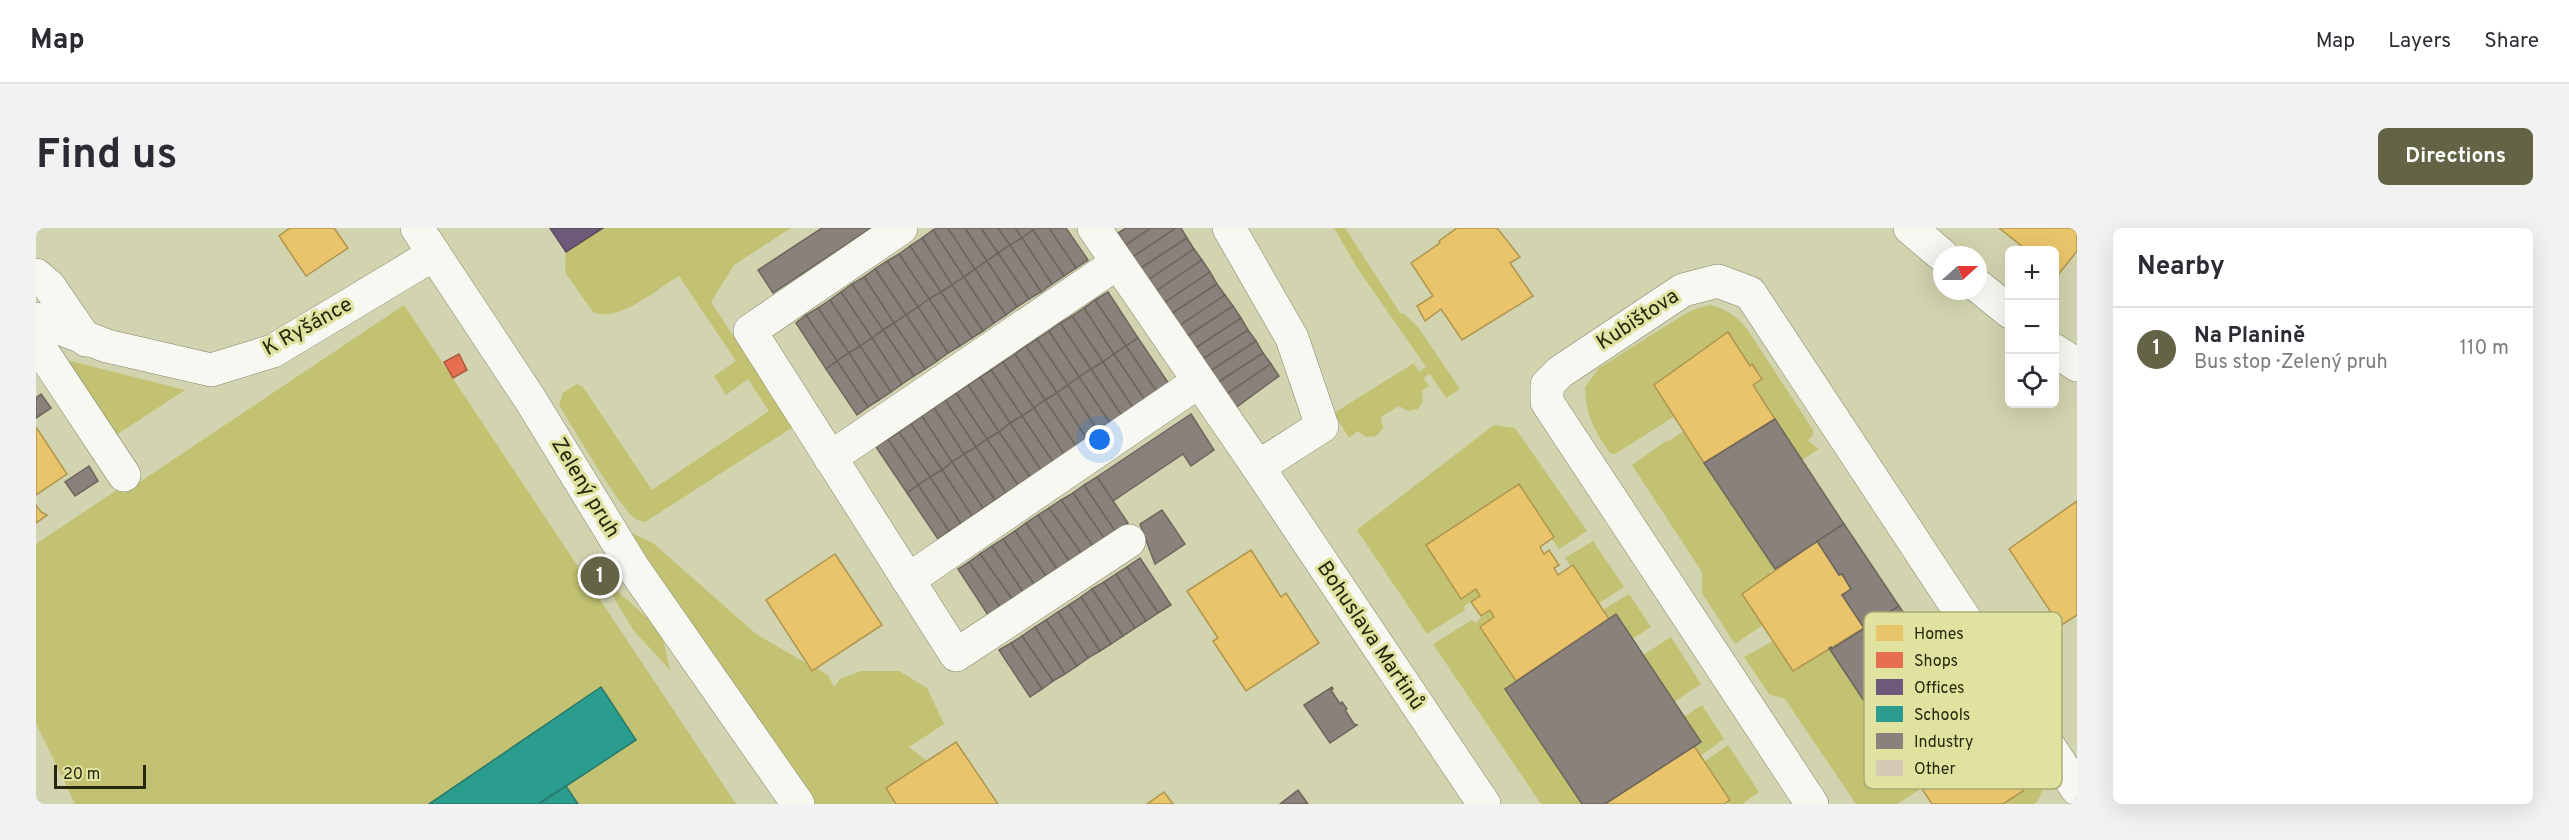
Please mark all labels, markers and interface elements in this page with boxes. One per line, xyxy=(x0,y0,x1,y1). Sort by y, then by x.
text: Map xyxy=(30,23,85,59)
text: Map xyxy=(2316,28,2355,55)
text: Layers xyxy=(2388,28,2451,55)
text: Share xyxy=(2484,28,2539,55)
button: Directions xyxy=(2378,128,2533,185)
text: Find us xyxy=(36,130,177,183)
north arrow xyxy=(1933,246,1987,300)
map controls xyxy=(2005,246,2059,408)
button: + xyxy=(2005,246,2059,300)
text: Nearby xyxy=(2137,251,2225,284)
street label: Kubištova xyxy=(1592,283,1684,357)
street label: K Ryšánce xyxy=(258,291,358,363)
button: − xyxy=(2005,300,2059,354)
text: Na Planině xyxy=(2194,323,2305,350)
text: 1 xyxy=(2153,336,2161,362)
text: 110 m xyxy=(2460,336,2509,362)
text: Bus stop · Zelený pruh xyxy=(2194,350,2388,376)
button: locate xyxy=(2005,354,2059,408)
your location xyxy=(1085,425,1114,454)
street label: Zelený pruh xyxy=(544,433,626,543)
pin: 1 xyxy=(580,554,620,598)
street label: Bohuslava Martinů xyxy=(1310,556,1430,716)
legend xyxy=(1864,612,2062,789)
text: Homes xyxy=(1914,625,1964,645)
text: Shops xyxy=(1914,652,1958,672)
text: Offices xyxy=(1914,679,1965,699)
text: Schools xyxy=(1914,706,1970,726)
text: Industry xyxy=(1914,733,1973,753)
text: Other xyxy=(1914,760,1956,780)
scale bar xyxy=(54,762,146,790)
text: 20 m xyxy=(63,765,100,785)

